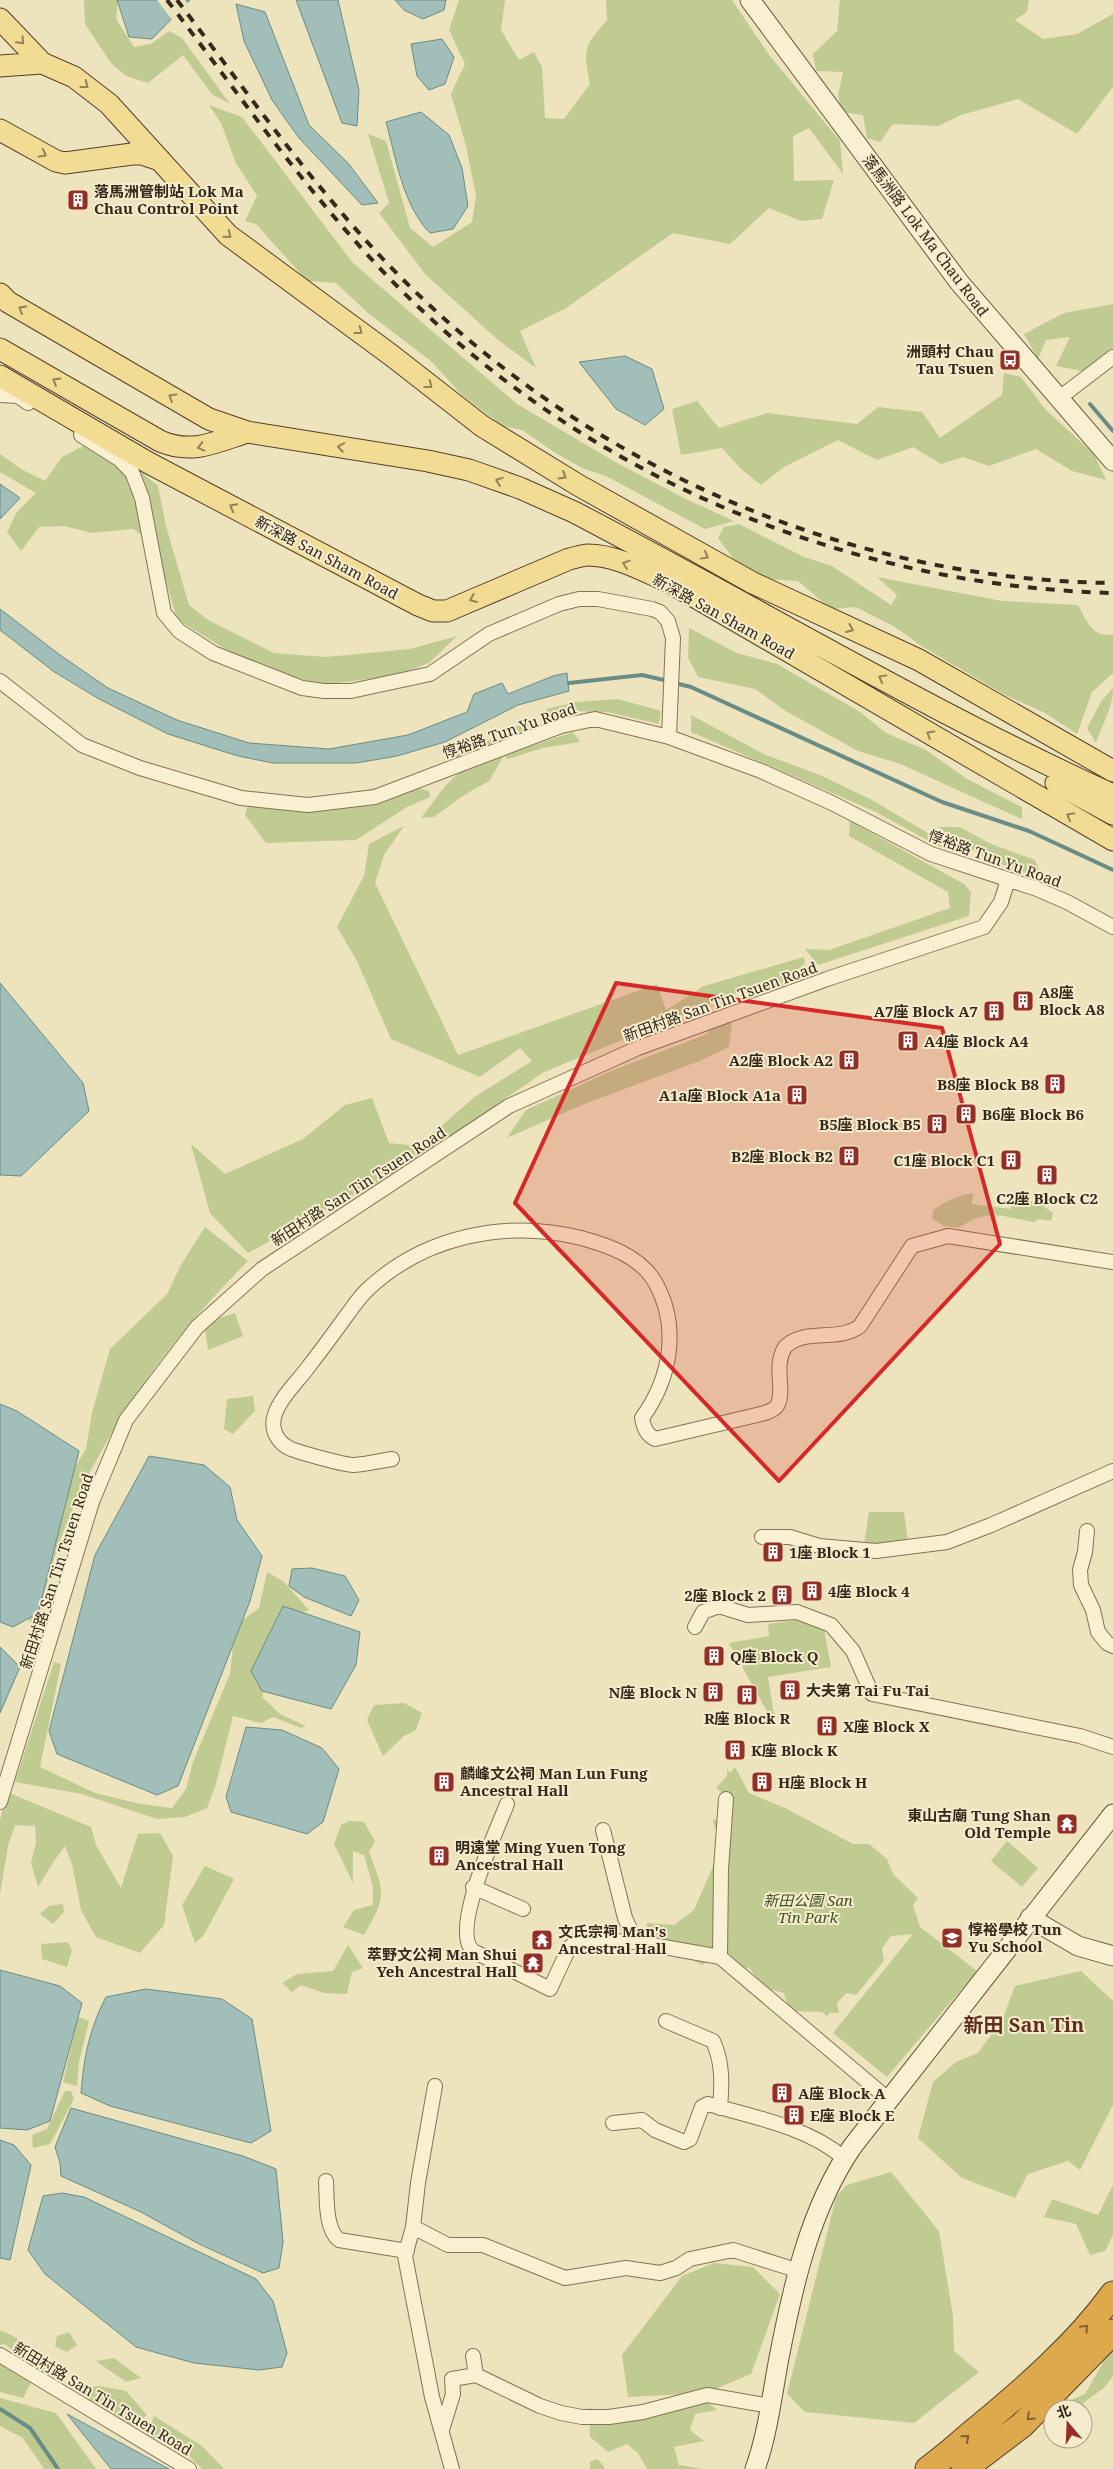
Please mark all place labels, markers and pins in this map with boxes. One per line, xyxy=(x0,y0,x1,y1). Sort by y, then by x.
place label: 落馬洲管制站 Lok Ma Chau Control Point xyxy=(94,181,244,218)
building icon: 落馬洲管制站 Lok Ma Chau Control Point xyxy=(66,188,90,212)
place label: 洲頭村 Chau Tau Tsuen xyxy=(906,341,994,378)
bus stop icon: 洲頭村 Chau Tau Tsuen xyxy=(998,348,1022,372)
place label: A8座 Block A8 xyxy=(1039,982,1105,1019)
building icon: A8座 Block A8 xyxy=(1011,989,1035,1013)
building icon: A7座 Block A7 xyxy=(982,999,1006,1023)
place label: A7座 Block A7 xyxy=(874,1001,978,1021)
building icon: A4座 Block A4 xyxy=(896,1029,920,1053)
place label: A4座 Block A4 xyxy=(924,1031,1029,1051)
building icon: A2座 Block A2 xyxy=(837,1048,861,1072)
place label: A2座 Block A2 xyxy=(729,1050,833,1070)
building icon: B8座 Block B8 xyxy=(1043,1072,1067,1096)
place label: B8座 Block B8 xyxy=(937,1074,1039,1094)
building icon: A1a座 Block A1a xyxy=(785,1083,809,1107)
place label: A1a座 Block A1a xyxy=(659,1085,781,1105)
building icon: B6座 Block B6 xyxy=(954,1102,978,1126)
place label: B6座 Block B6 xyxy=(982,1104,1084,1124)
building icon: B5座 Block B5 xyxy=(925,1112,949,1136)
place label: B5座 Block B5 xyxy=(819,1114,921,1134)
building icon: B2座 Block B2 xyxy=(837,1144,861,1168)
place label: B2座 Block B2 xyxy=(731,1146,833,1166)
building icon: C1座 Block C1 xyxy=(999,1148,1023,1172)
place label: C1座 Block C1 xyxy=(893,1150,995,1170)
building icon: C2座 Block C2 xyxy=(1035,1163,1059,1187)
place label: C2座 Block C2 xyxy=(996,1188,1098,1208)
building icon: 1座 Block 1 xyxy=(761,1540,785,1564)
place label: 1座 Block 1 xyxy=(789,1542,871,1562)
building icon: 4座 Block 4 xyxy=(800,1579,824,1603)
place label: 4座 Block 4 xyxy=(828,1581,910,1601)
building icon: 2座 Block 2 xyxy=(770,1583,794,1607)
place label: 2座 Block 2 xyxy=(684,1585,766,1605)
building icon: Q座 Block Q xyxy=(702,1644,726,1668)
place label: Q座 Block Q xyxy=(730,1646,818,1666)
building icon: 大夫第 Tai Fu Tai xyxy=(778,1678,802,1702)
building icon: N座 Block N xyxy=(701,1680,725,1704)
place label: 大夫第 Tai Fu Tai xyxy=(806,1680,930,1700)
place label: N座 Block N xyxy=(609,1682,697,1702)
building icon: R座 Block R xyxy=(735,1683,759,1707)
place label: R座 Block R xyxy=(704,1708,790,1728)
building icon: X座 Block X xyxy=(815,1714,839,1738)
place label: X座 Block X xyxy=(843,1716,930,1736)
building icon: K座 Block K xyxy=(723,1738,747,1762)
place label: K座 Block K xyxy=(751,1740,839,1760)
place label: 麟峰文公祠 Man Lun Fung Ancestral Hall xyxy=(460,1763,648,1800)
building icon: 麟峰文公祠 Man Lun Fung Ancestral Hall xyxy=(432,1770,456,1794)
building icon: H座 Block H xyxy=(750,1770,774,1794)
place label: H座 Block H xyxy=(778,1772,867,1792)
place label: 東山古廟 Tung Shan Old Temple xyxy=(907,1805,1051,1842)
temple icon: 東山古廟 Tung Shan Old Temple xyxy=(1055,1812,1079,1836)
place label: 明遠堂 Ming Yuen Tong Ancestral Hall xyxy=(455,1837,626,1874)
building icon: 明遠堂 Ming Yuen Tong Ancestral Hall xyxy=(427,1844,451,1868)
place label: 惇裕學校 Tun Yu School xyxy=(968,1919,1062,1956)
place label: 文氏宗祠 Man's Ancestral Hall xyxy=(558,1921,667,1958)
school or university icon: 惇裕學校 Tun Yu School xyxy=(940,1926,964,1950)
temple icon: 文氏宗祠 Man's Ancestral Hall xyxy=(530,1928,554,1952)
place label: 萃野文公祠 Man Shui Yeh Ancestral Hall xyxy=(367,1944,518,1981)
temple icon: 萃野文公祠 Man Shui Yeh Ancestral Hall xyxy=(521,1951,545,1975)
building icon: A座 Block A xyxy=(770,2081,794,2105)
place label: A座 Block A xyxy=(798,2083,886,2103)
building icon: E座 Block E xyxy=(782,2103,806,2127)
place label: E座 Block E xyxy=(810,2105,895,2125)

